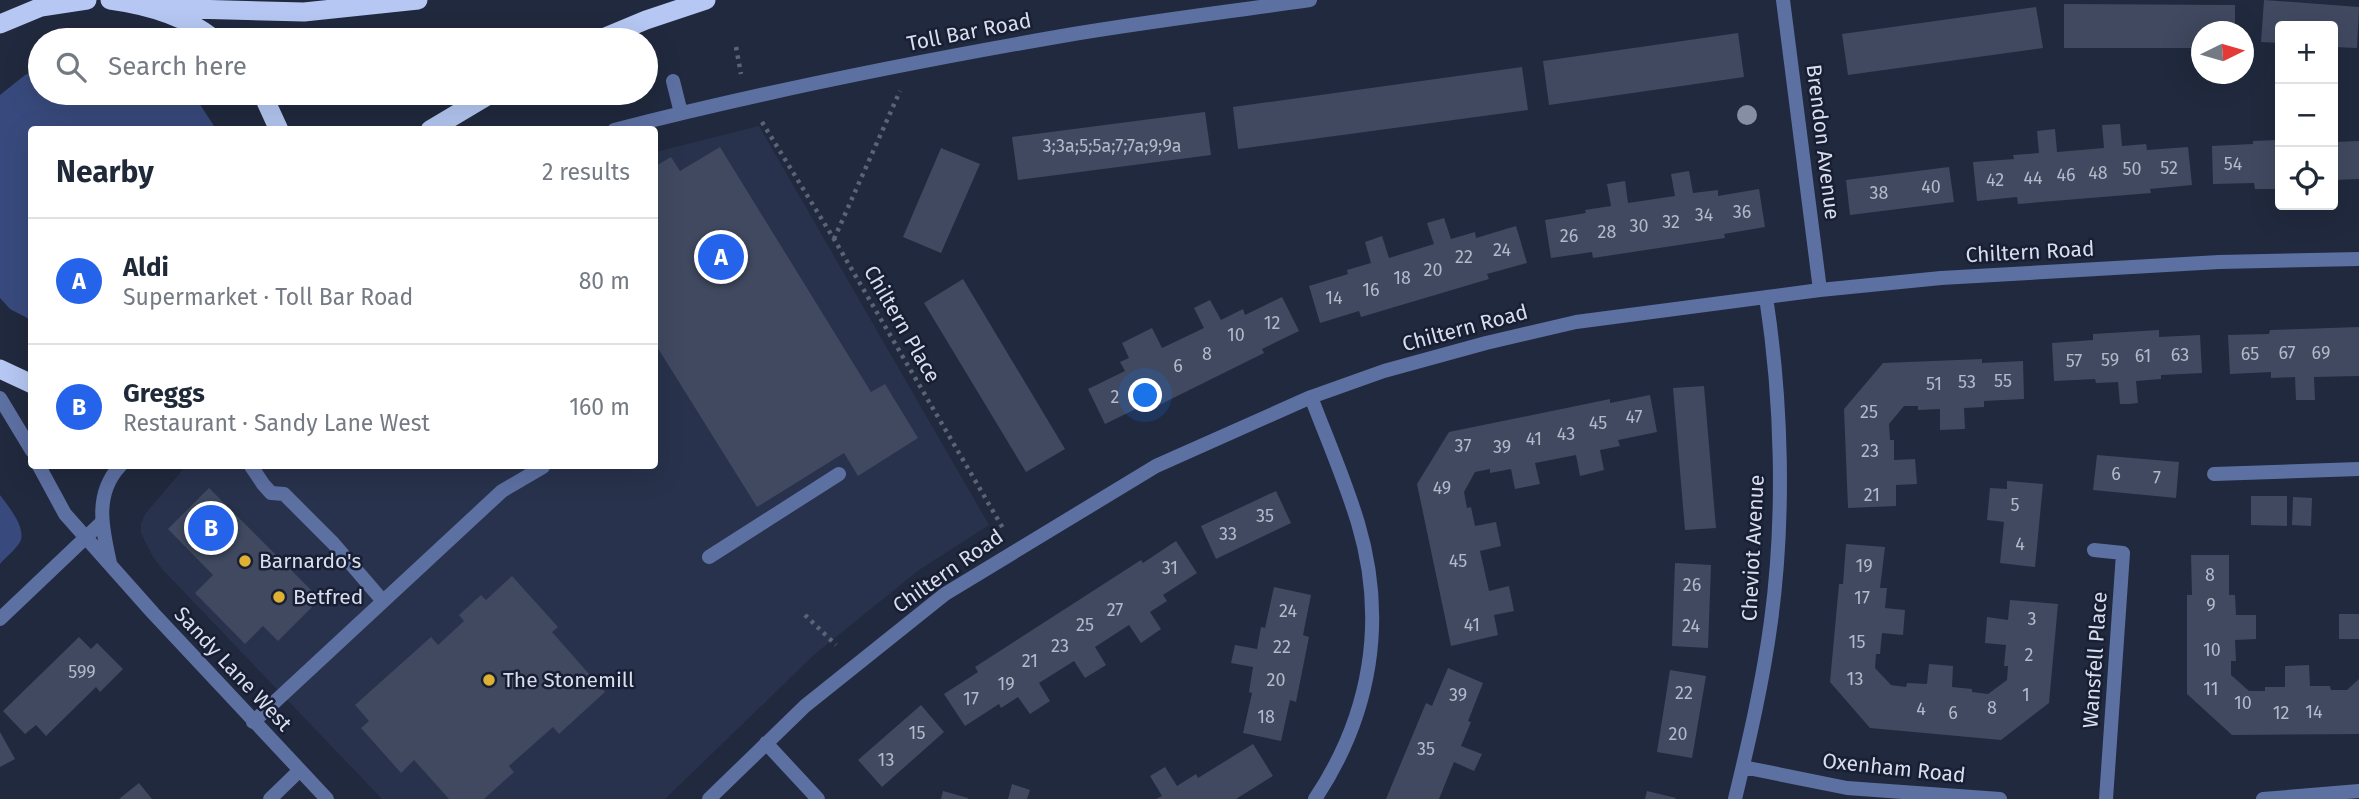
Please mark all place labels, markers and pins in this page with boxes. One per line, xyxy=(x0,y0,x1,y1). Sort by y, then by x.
pin: A xyxy=(698,231,744,283)
pin: B xyxy=(188,502,234,554)
place label: Barnardo's xyxy=(259,548,362,574)
marker: Barnardo's xyxy=(237,553,253,569)
place label: Betfred xyxy=(293,584,363,610)
marker: Betfred xyxy=(271,589,287,605)
place label: The Stonemill xyxy=(503,667,634,693)
marker: The Stonemill xyxy=(481,672,497,688)

